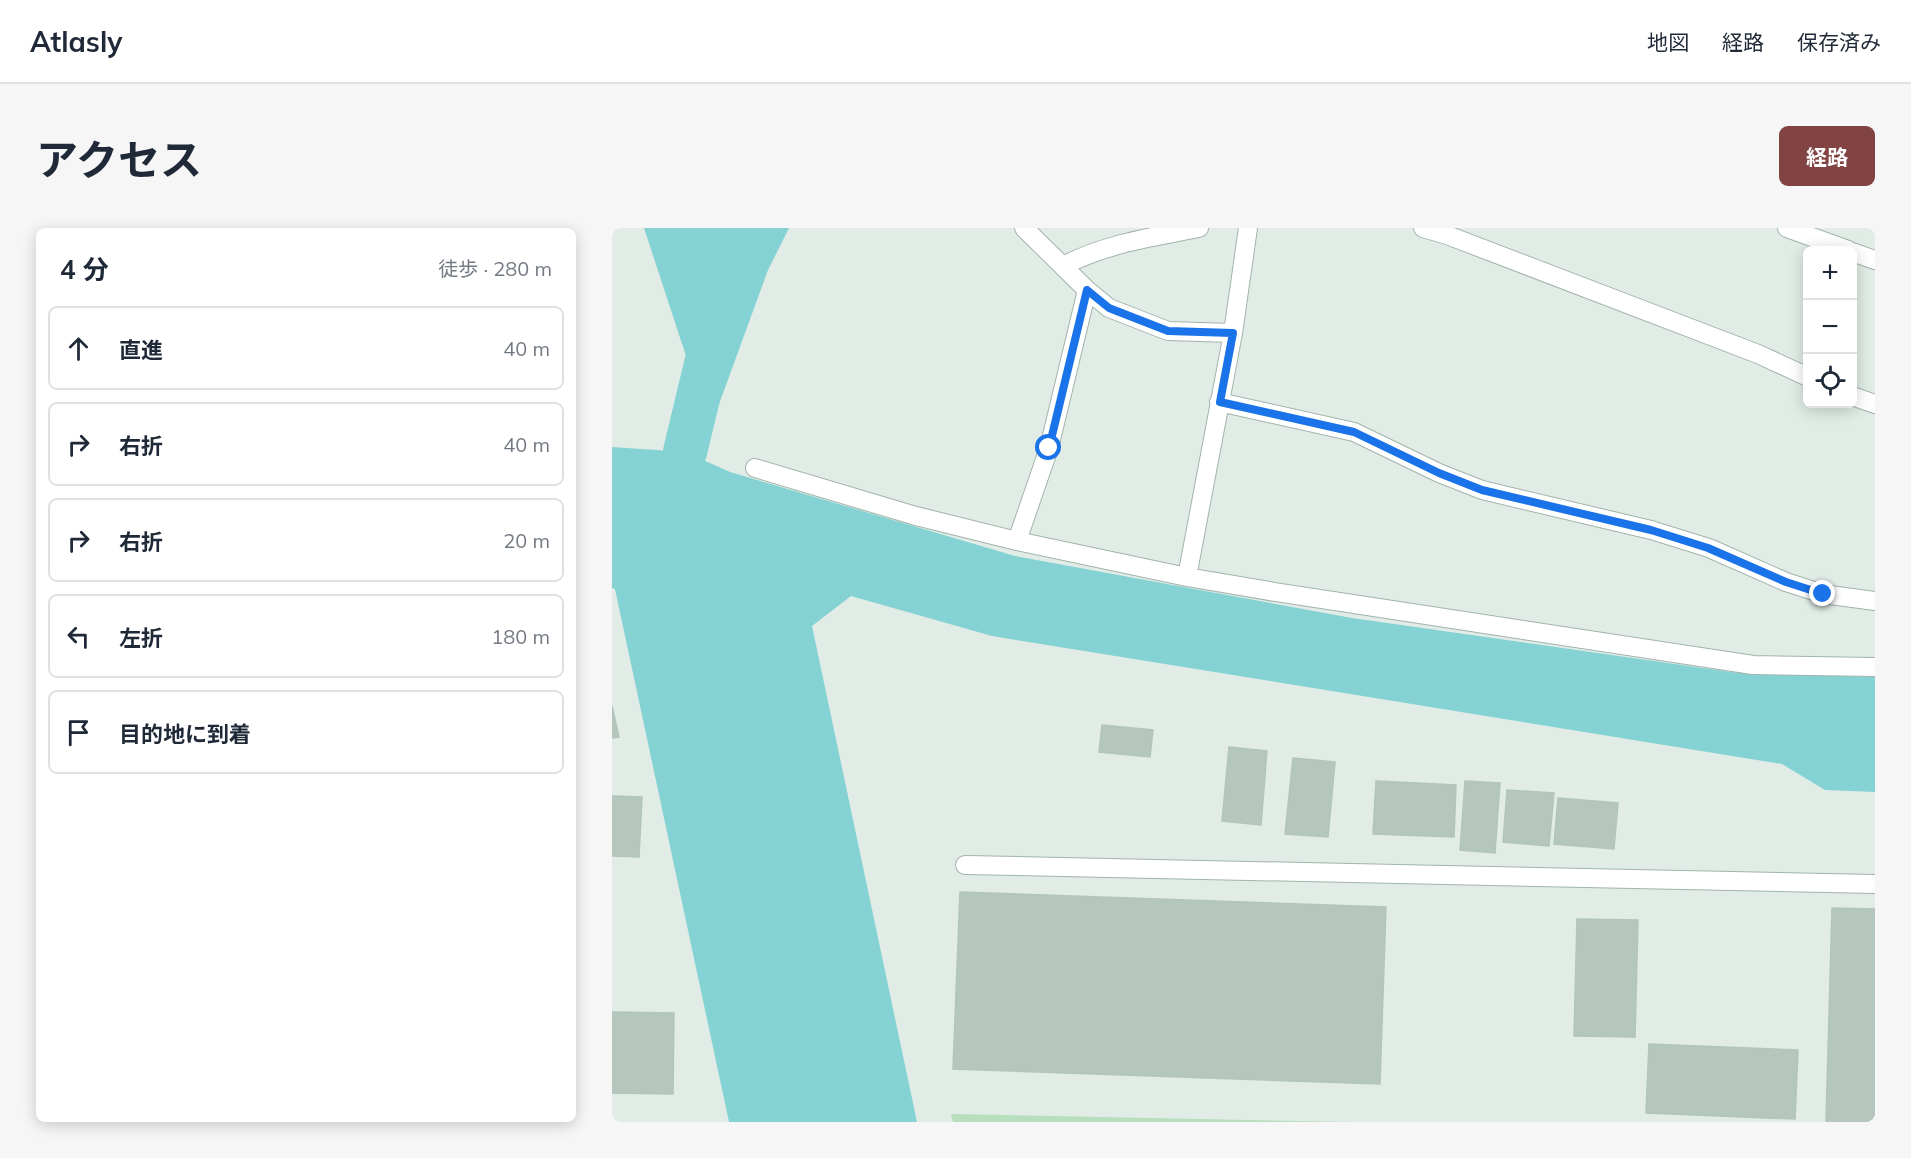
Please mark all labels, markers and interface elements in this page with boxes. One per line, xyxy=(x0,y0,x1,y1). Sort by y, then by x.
text: Atlasly xyxy=(30,24,122,59)
text: 地図 xyxy=(1647,29,1689,55)
text: 経路 xyxy=(1722,29,1764,55)
text: 保存済み xyxy=(1797,29,1881,55)
button: 経路 xyxy=(1779,126,1875,186)
text: アクセス xyxy=(36,133,202,186)
map controls xyxy=(1803,246,1857,408)
button: + xyxy=(1803,246,1857,300)
text: 4 分 xyxy=(60,253,109,286)
text: 徒歩 · 280 m xyxy=(438,256,552,281)
button: − xyxy=(1803,300,1857,354)
icon: ahead xyxy=(62,332,95,365)
text: 直進 xyxy=(119,336,163,364)
text: 40 m xyxy=(503,336,550,361)
button: locate xyxy=(1803,354,1857,408)
icon: right xyxy=(62,428,95,461)
text: 右折 xyxy=(119,432,163,460)
text: 40 m xyxy=(503,432,550,457)
route start xyxy=(1035,434,1061,460)
icon: right xyxy=(62,524,95,557)
text: 右折 xyxy=(119,528,163,556)
text: 20 m xyxy=(503,528,550,553)
route end xyxy=(1809,580,1835,606)
icon: left xyxy=(62,620,95,653)
text: 左折 xyxy=(119,624,163,652)
text: 180 m xyxy=(491,624,550,649)
icon: arrive xyxy=(62,716,95,749)
text: 目的地に到着 xyxy=(119,720,251,748)

